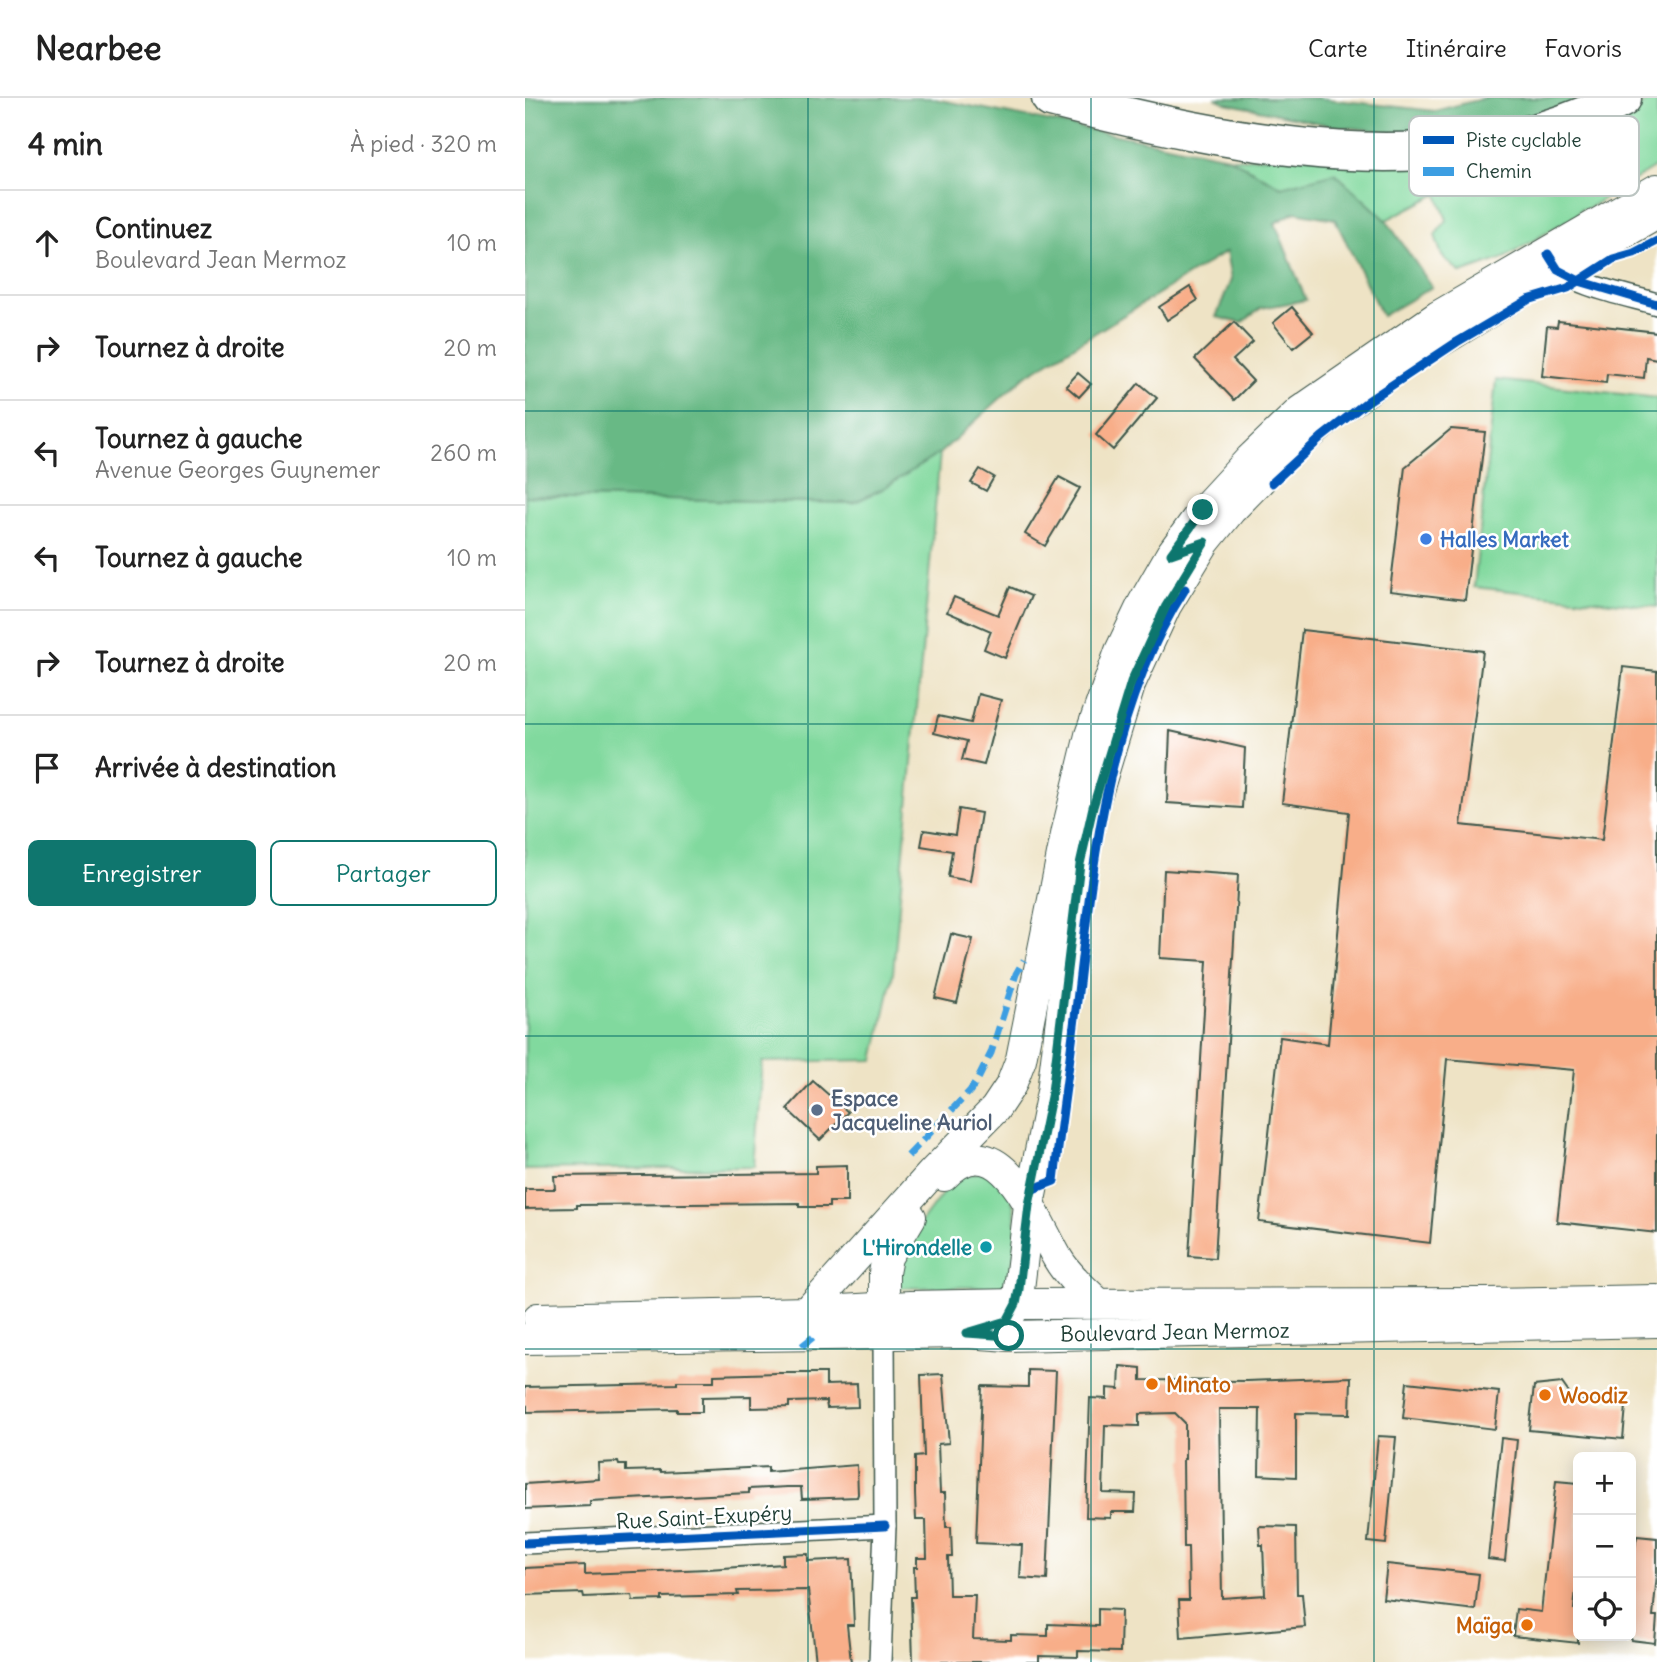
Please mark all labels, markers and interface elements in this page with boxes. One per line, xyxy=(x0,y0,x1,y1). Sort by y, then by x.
text: Nearbee xyxy=(35,27,161,69)
text: Carte xyxy=(1308,33,1368,63)
text: Itinéraire xyxy=(1406,33,1507,63)
text: Favoris xyxy=(1545,33,1622,63)
legend xyxy=(1409,116,1639,196)
text: 4 min xyxy=(28,125,103,163)
text: Piste cyclable xyxy=(1466,128,1582,152)
text: À pied · 320 m xyxy=(350,129,497,158)
text: Chemin xyxy=(1466,159,1532,183)
text: Continuez xyxy=(95,212,212,245)
icon: ahead xyxy=(28,224,66,262)
text: 10 m xyxy=(447,228,497,257)
text: Boulevard Jean Mermoz xyxy=(95,245,346,274)
icon: right xyxy=(28,329,66,367)
text: Tournez à droite xyxy=(95,331,285,364)
text: 20 m xyxy=(444,333,497,362)
text: Tournez à gauche xyxy=(95,422,303,455)
icon: left xyxy=(28,434,66,472)
text: 260 m xyxy=(430,438,497,467)
text: Avenue Georges Guynemer xyxy=(95,455,380,484)
route end xyxy=(1187,494,1218,525)
place label: Halles Market xyxy=(1440,526,1570,553)
marker: Halles Market xyxy=(1418,531,1434,547)
icon: left xyxy=(28,539,66,577)
text: Tournez à gauche xyxy=(95,541,303,574)
text: 10 m xyxy=(447,543,497,572)
icon: right xyxy=(28,644,66,682)
text: Tournez à droite xyxy=(95,646,285,679)
text: 20 m xyxy=(444,648,497,677)
icon: arrive xyxy=(28,749,66,787)
text: Arrivée à destination xyxy=(95,751,336,784)
button: Enregistrer xyxy=(28,840,256,906)
button: Partager xyxy=(270,840,497,906)
place label: Espace Jacqueline Auriol xyxy=(831,1085,993,1136)
marker: Espace Jacqueline Auriol xyxy=(809,1102,825,1118)
place label: L'Hirondelle xyxy=(862,1234,972,1261)
marker: L'Hirondelle xyxy=(978,1239,994,1255)
street label: Boulevard Jean Mermoz xyxy=(1060,1316,1290,1348)
route start xyxy=(993,1320,1024,1351)
place label: Minato xyxy=(1166,1371,1231,1398)
marker: Minato xyxy=(1144,1376,1160,1392)
place label: Woodiz xyxy=(1559,1382,1628,1409)
marker: Woodiz xyxy=(1537,1387,1553,1403)
map controls xyxy=(1573,1452,1636,1641)
button: + xyxy=(1573,1452,1636,1515)
street label: Rue Saint-Exupéry xyxy=(615,1499,793,1535)
button: − xyxy=(1573,1515,1636,1578)
button: locate xyxy=(1573,1578,1636,1641)
place label: Maïga xyxy=(1456,1612,1513,1639)
marker: Maïga xyxy=(1519,1617,1535,1633)

